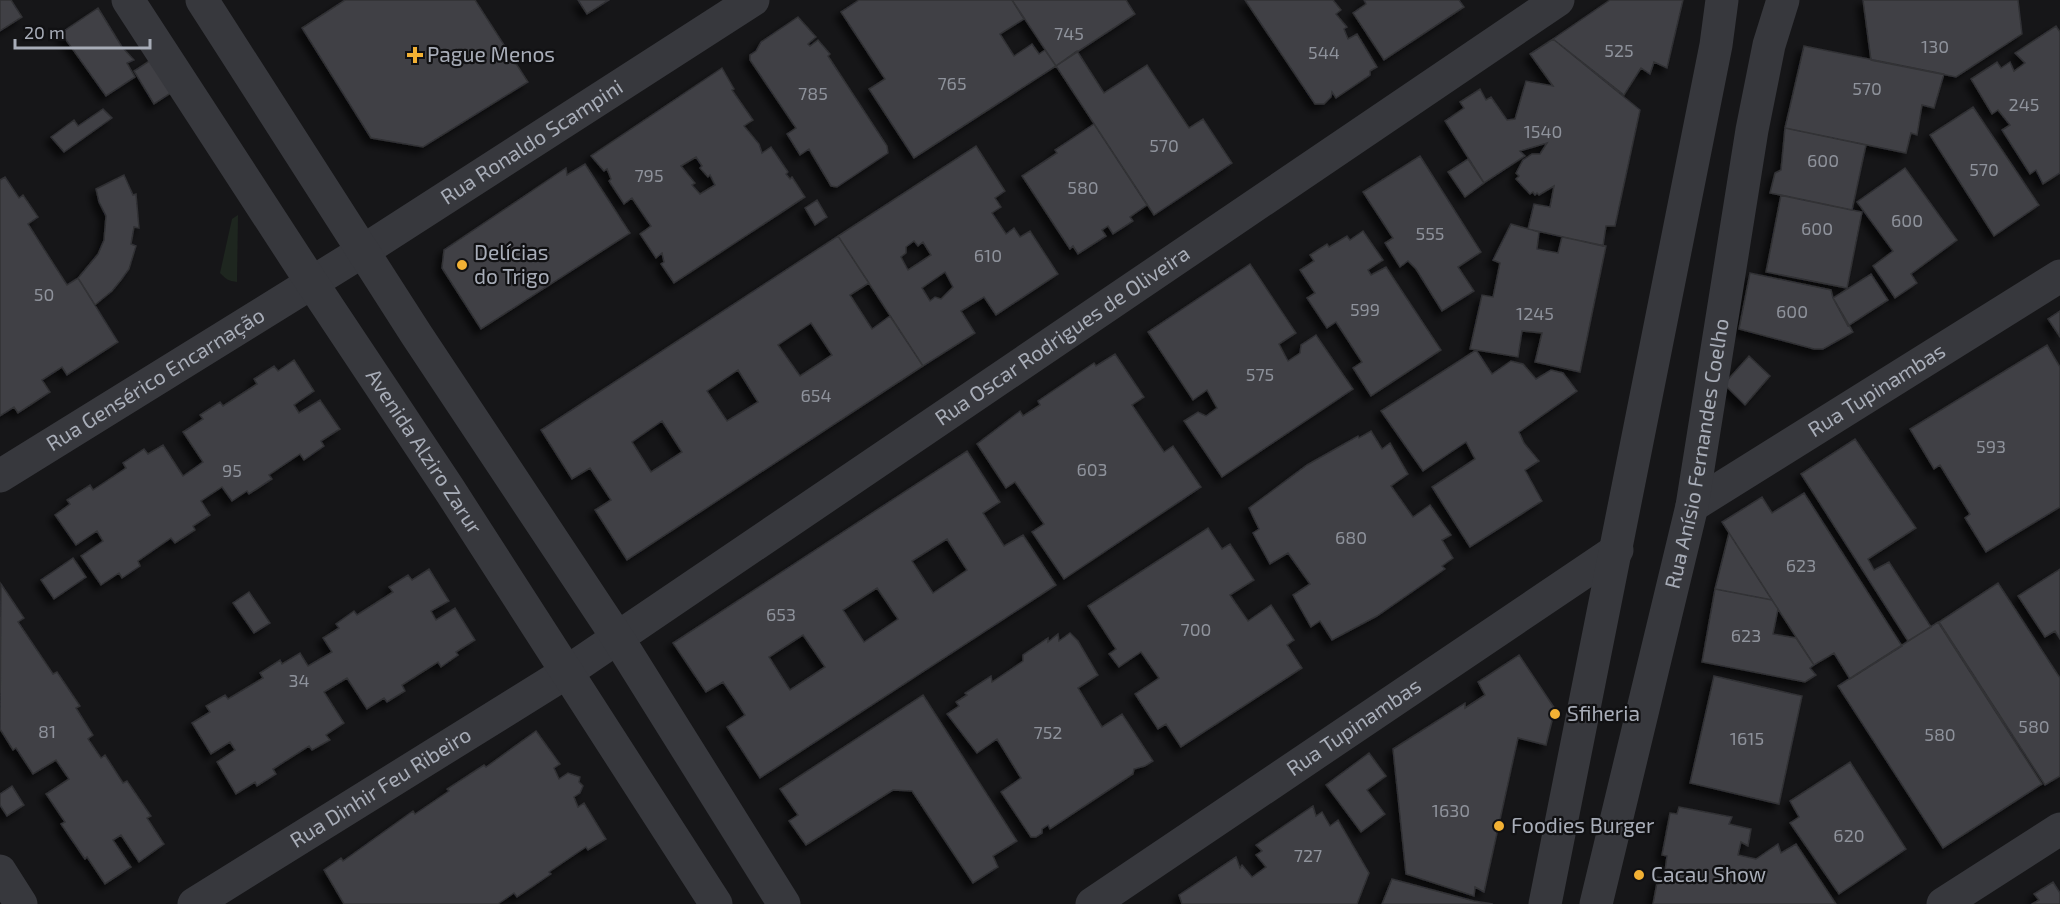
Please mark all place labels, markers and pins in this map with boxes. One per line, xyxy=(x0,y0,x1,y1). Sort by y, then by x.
place label: Pague Menos xyxy=(427,41,555,66)
marker: Pague Menos xyxy=(408,48,422,62)
place label: Delícias do Trigo xyxy=(474,239,550,288)
marker: Delícias do Trigo xyxy=(455,258,469,272)
place label: Sfiheria xyxy=(1567,700,1640,725)
marker: Sfiheria xyxy=(1548,707,1562,721)
place label: Foodies Burger xyxy=(1511,812,1655,837)
marker: Foodies Burger xyxy=(1492,819,1506,833)
place label: Cacau Show xyxy=(1651,861,1766,886)
marker: Cacau Show xyxy=(1632,868,1646,882)

